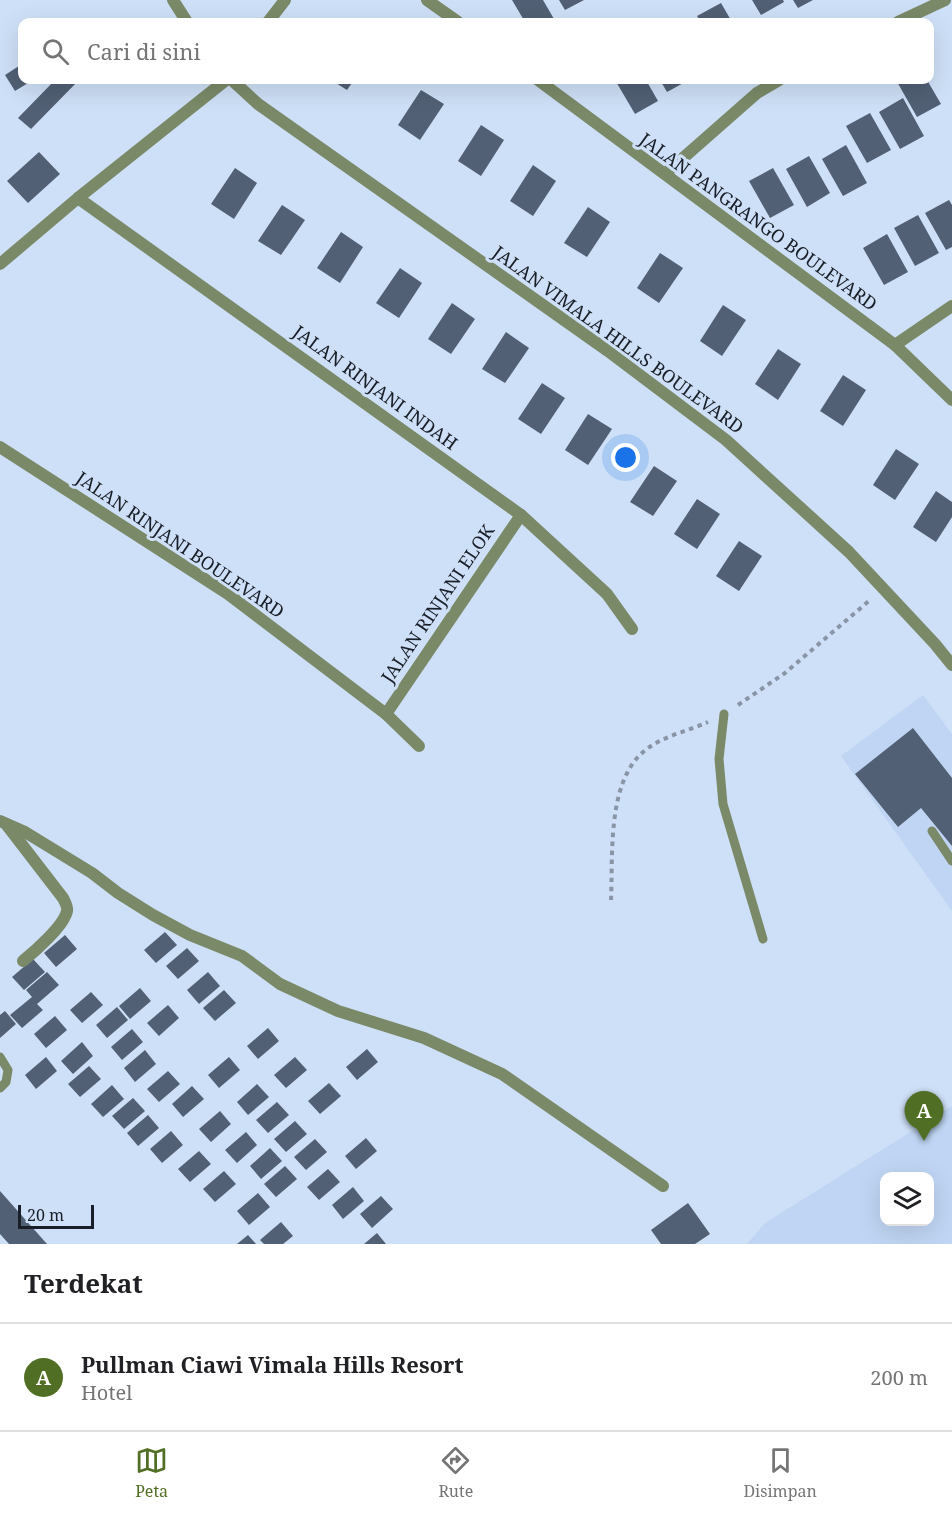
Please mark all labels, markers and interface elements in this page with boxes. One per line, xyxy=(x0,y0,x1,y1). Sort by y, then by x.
search box xyxy=(18,18,934,84)
icon: search xyxy=(39,35,72,68)
text: Cari di sini xyxy=(87,36,200,66)
street label: JALAN PANGRANGO BOULEVARD xyxy=(634,126,882,316)
street label: JALAN VIMALA HILLS BOULEVARD xyxy=(488,239,749,438)
street label: JALAN RINJANI INDAH xyxy=(288,319,463,455)
your location xyxy=(611,443,640,472)
street label: JALAN RINJANI BOULEVARD xyxy=(71,465,289,623)
street label: JALAN RINJANI ELOK xyxy=(375,519,499,688)
pin: A xyxy=(904,1092,944,1141)
map controls xyxy=(880,1172,934,1226)
button: layers xyxy=(880,1172,934,1226)
scale bar xyxy=(18,1202,94,1230)
text: 20 m xyxy=(27,1204,64,1226)
text: Terdekat xyxy=(24,1265,143,1301)
text: Pullman Ciawi Vimala Hills Resort xyxy=(81,1349,463,1379)
text: A xyxy=(36,1364,51,1391)
text: 200 m xyxy=(870,1364,928,1391)
text: Hotel xyxy=(81,1379,132,1406)
tab: Peta xyxy=(135,1444,168,1502)
tab: Rute xyxy=(438,1444,473,1502)
tab: Disimpan xyxy=(743,1444,817,1502)

